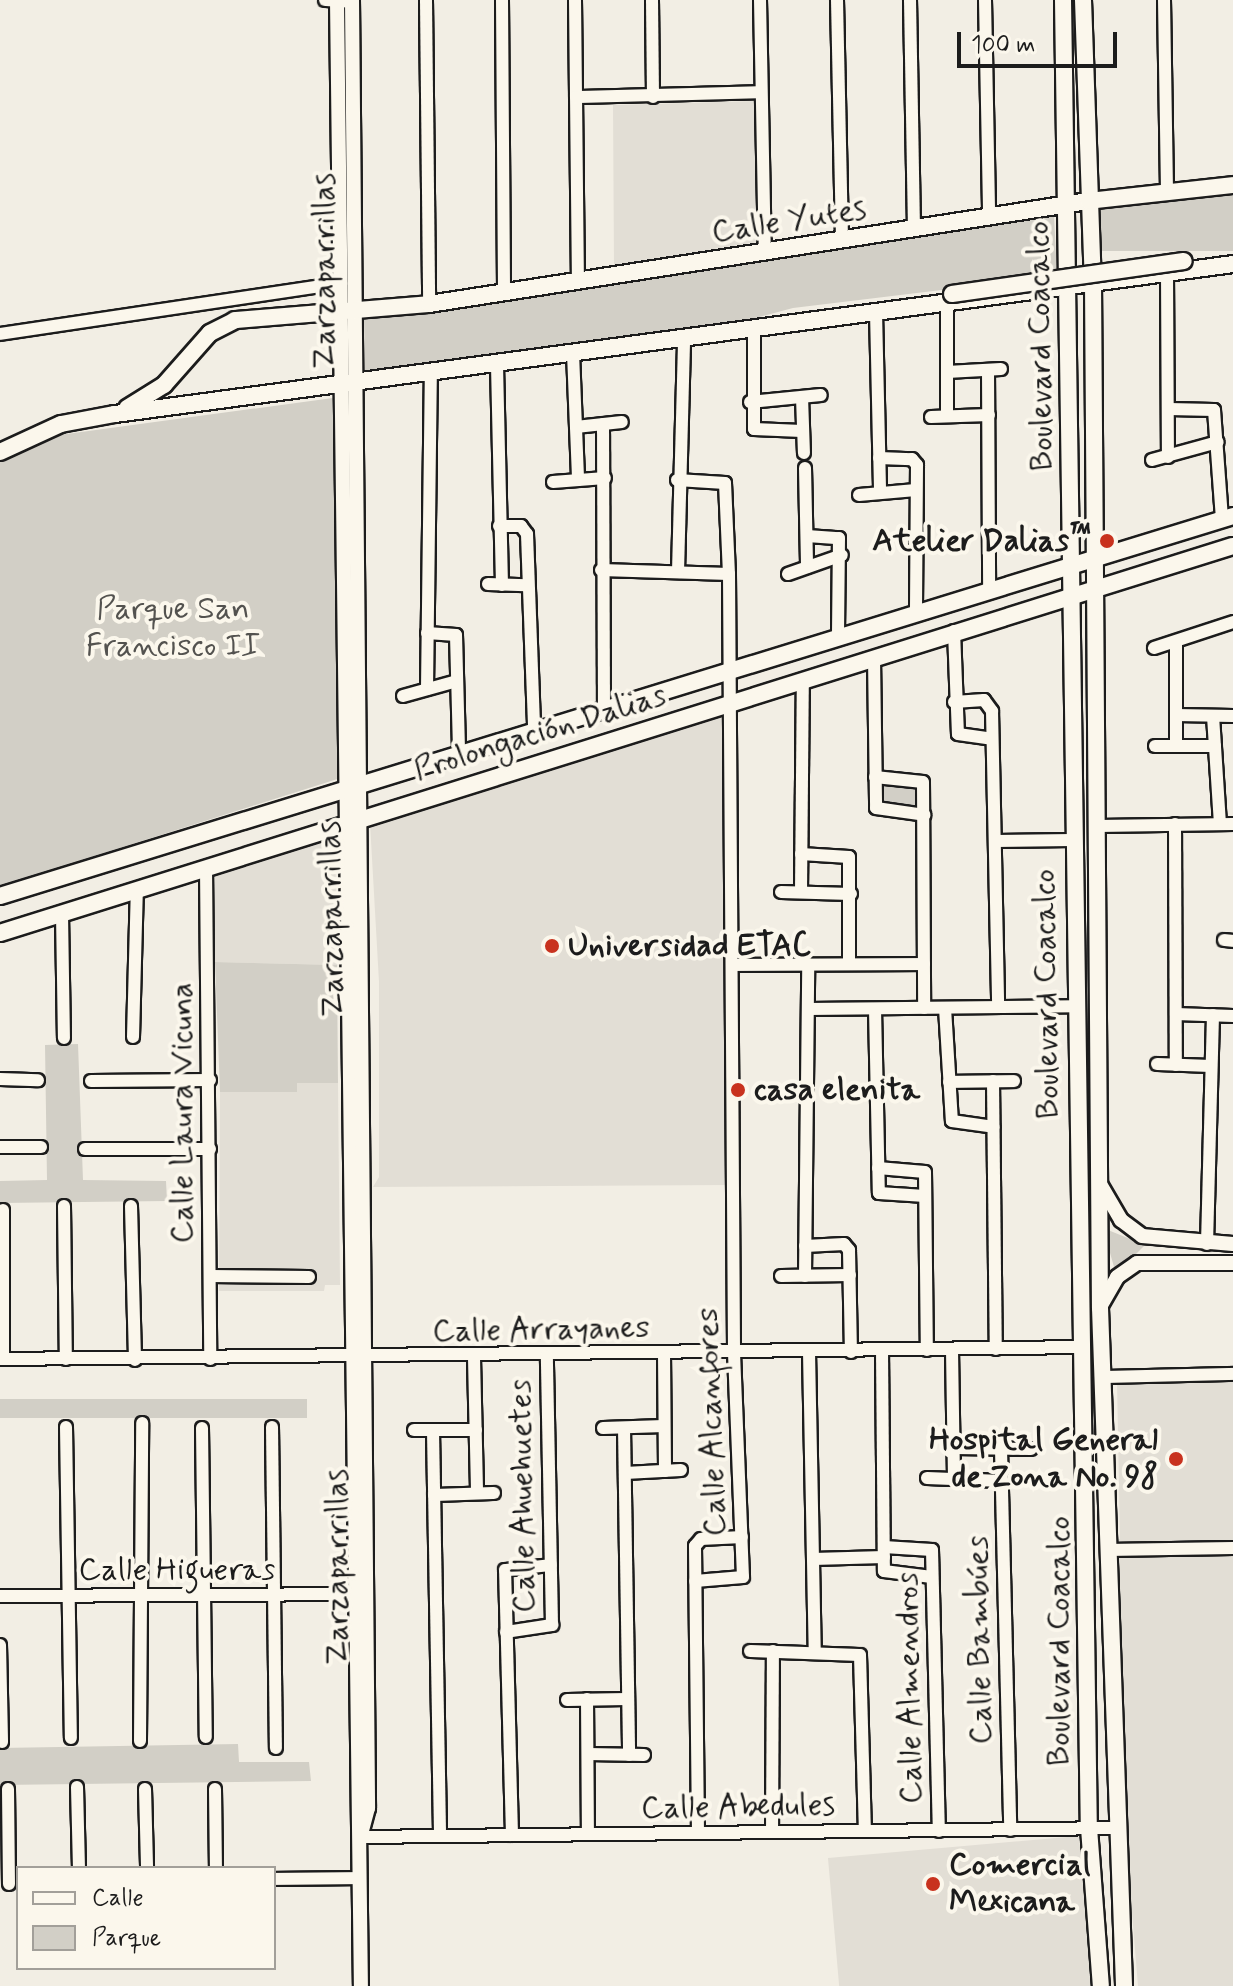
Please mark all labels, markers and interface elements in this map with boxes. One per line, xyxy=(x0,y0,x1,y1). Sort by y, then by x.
scale bar xyxy=(961,16,1121,66)
text: 100 m xyxy=(971,30,1035,61)
street label: Zarzaparrillas xyxy=(306,173,344,369)
street label: Calle Yutes xyxy=(711,190,867,252)
street label: Boulevard Coacalco xyxy=(1020,219,1062,473)
place label: Atelier Dalias™ xyxy=(870,522,1091,560)
marker: Atelier Dalias™ xyxy=(1098,532,1116,550)
park label: Parque San Francisco II xyxy=(86,591,260,666)
street label: Prolongación Dalias xyxy=(409,676,671,790)
street label: Zarzaparrillas xyxy=(311,821,353,1017)
street label: Boulevard Coacalco xyxy=(1026,867,1068,1121)
place label: Universidad ETAC xyxy=(568,927,810,965)
marker: Universidad ETAC xyxy=(543,937,561,955)
street label: Calle Laura Vicuna xyxy=(164,981,202,1245)
place label: casa elenita xyxy=(754,1071,917,1109)
marker: casa elenita xyxy=(729,1081,747,1099)
street label: Calle Alcanfores xyxy=(689,1307,735,1537)
street label: Calle Arrayanes xyxy=(431,1309,651,1351)
street label: Calle Ahuehuetes xyxy=(502,1381,544,1611)
place label: Hospital General de Zona No. 98 xyxy=(925,1422,1158,1497)
marker: Hospital General de Zona No. 98 xyxy=(1165,1448,1187,1470)
street label: Zarzaparrillas xyxy=(319,1469,357,1665)
street label: Boulevard Coacalco xyxy=(1041,1514,1079,1768)
street label: Calle Bambúes xyxy=(959,1537,1001,1743)
street label: Calle Higueras xyxy=(81,1551,273,1589)
street label: Calle Almendros xyxy=(889,1572,931,1804)
street label: Calle Abedules xyxy=(641,1786,835,1828)
place label: Comercial Mexicana xyxy=(949,1847,1091,1922)
legend xyxy=(16,1866,276,1970)
marker: Comercial Mexicana xyxy=(924,1875,942,1893)
text: Calle xyxy=(92,1883,144,1914)
text: Parque xyxy=(92,1923,161,1954)

